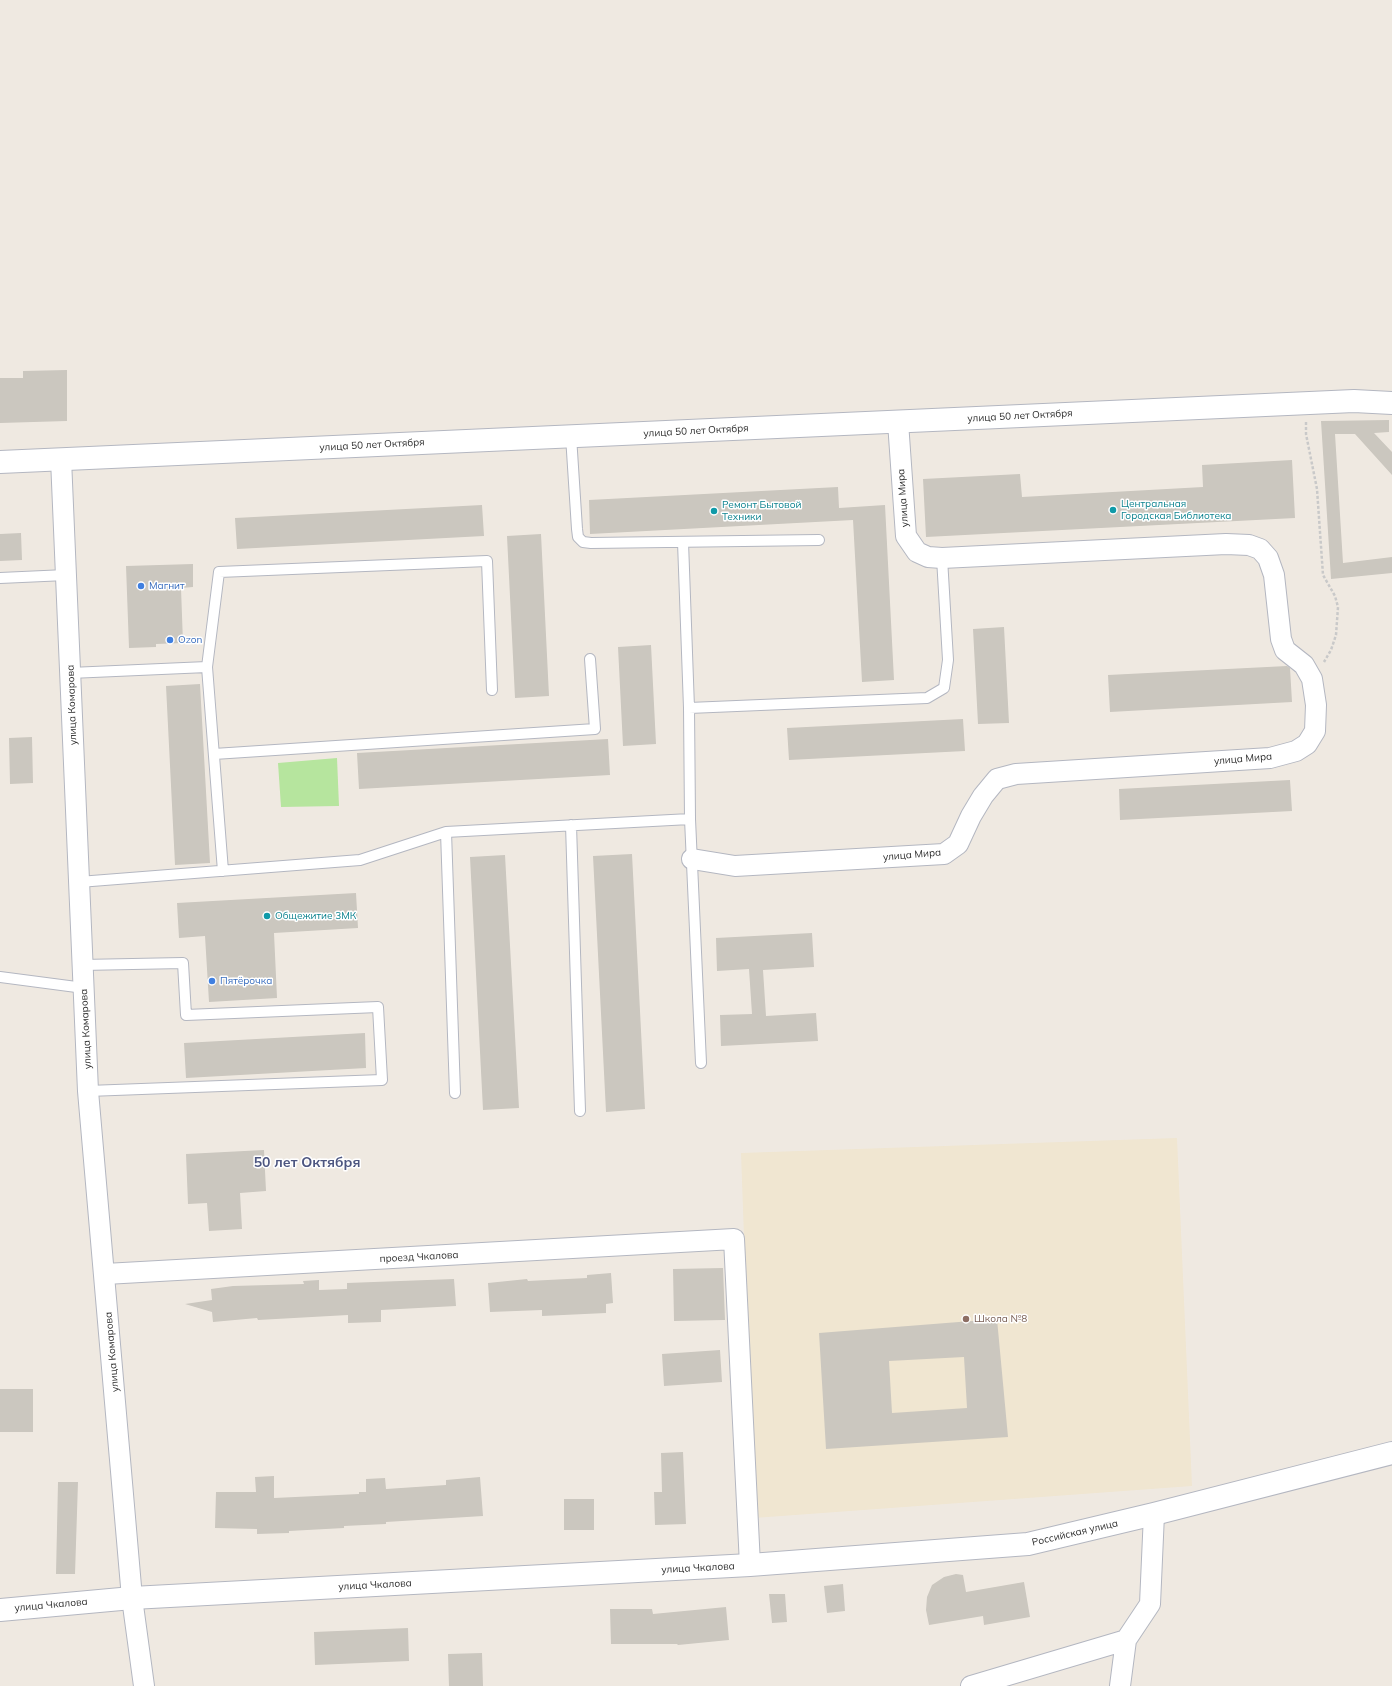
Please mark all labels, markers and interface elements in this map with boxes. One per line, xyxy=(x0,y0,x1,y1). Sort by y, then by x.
street label: улица 50 лет Октября xyxy=(967,407,1073,425)
street label: улица 50 лет Октября xyxy=(643,422,749,440)
street label: улица 50 лет Октября xyxy=(319,436,425,454)
street label: улица Мира xyxy=(895,468,911,528)
place label: Центральная Городская Библиотека xyxy=(1121,498,1231,522)
place label: Ремонт Бытовой Техники xyxy=(722,499,801,522)
marker: Центральная Городская Библиотека xyxy=(1108,505,1118,515)
marker: Ремонт Бытовой Техники xyxy=(709,506,719,516)
place label: Магнит xyxy=(149,580,185,592)
marker: Магнит xyxy=(136,581,146,591)
place label: Ozon xyxy=(178,634,202,646)
marker: Ozon xyxy=(165,635,175,645)
street label: улица Комарова xyxy=(65,665,79,745)
street label: улица Мира xyxy=(1213,750,1273,768)
street label: улица Мира xyxy=(882,846,942,864)
place label: Общежитие 3МК xyxy=(275,910,356,922)
marker: Общежитие 3МК xyxy=(262,911,272,921)
place label: Пятёрочка xyxy=(220,975,272,987)
marker: Пятёрочка xyxy=(207,976,217,986)
street label: улица Комарова xyxy=(78,988,94,1070)
district label: 50 лет Октября xyxy=(254,1155,360,1171)
street label: проезд Чкалова xyxy=(379,1249,459,1265)
street label: улица Комарова xyxy=(103,1311,121,1393)
place label: Школа №8 xyxy=(974,1313,1027,1325)
marker: Школа №8 xyxy=(961,1314,971,1324)
street label: Российская улица xyxy=(1031,1517,1119,1549)
street label: улица Чкалова xyxy=(661,1560,735,1576)
street label: улица Чкалова xyxy=(338,1577,412,1593)
street label: улица Чкалова xyxy=(14,1596,88,1614)

